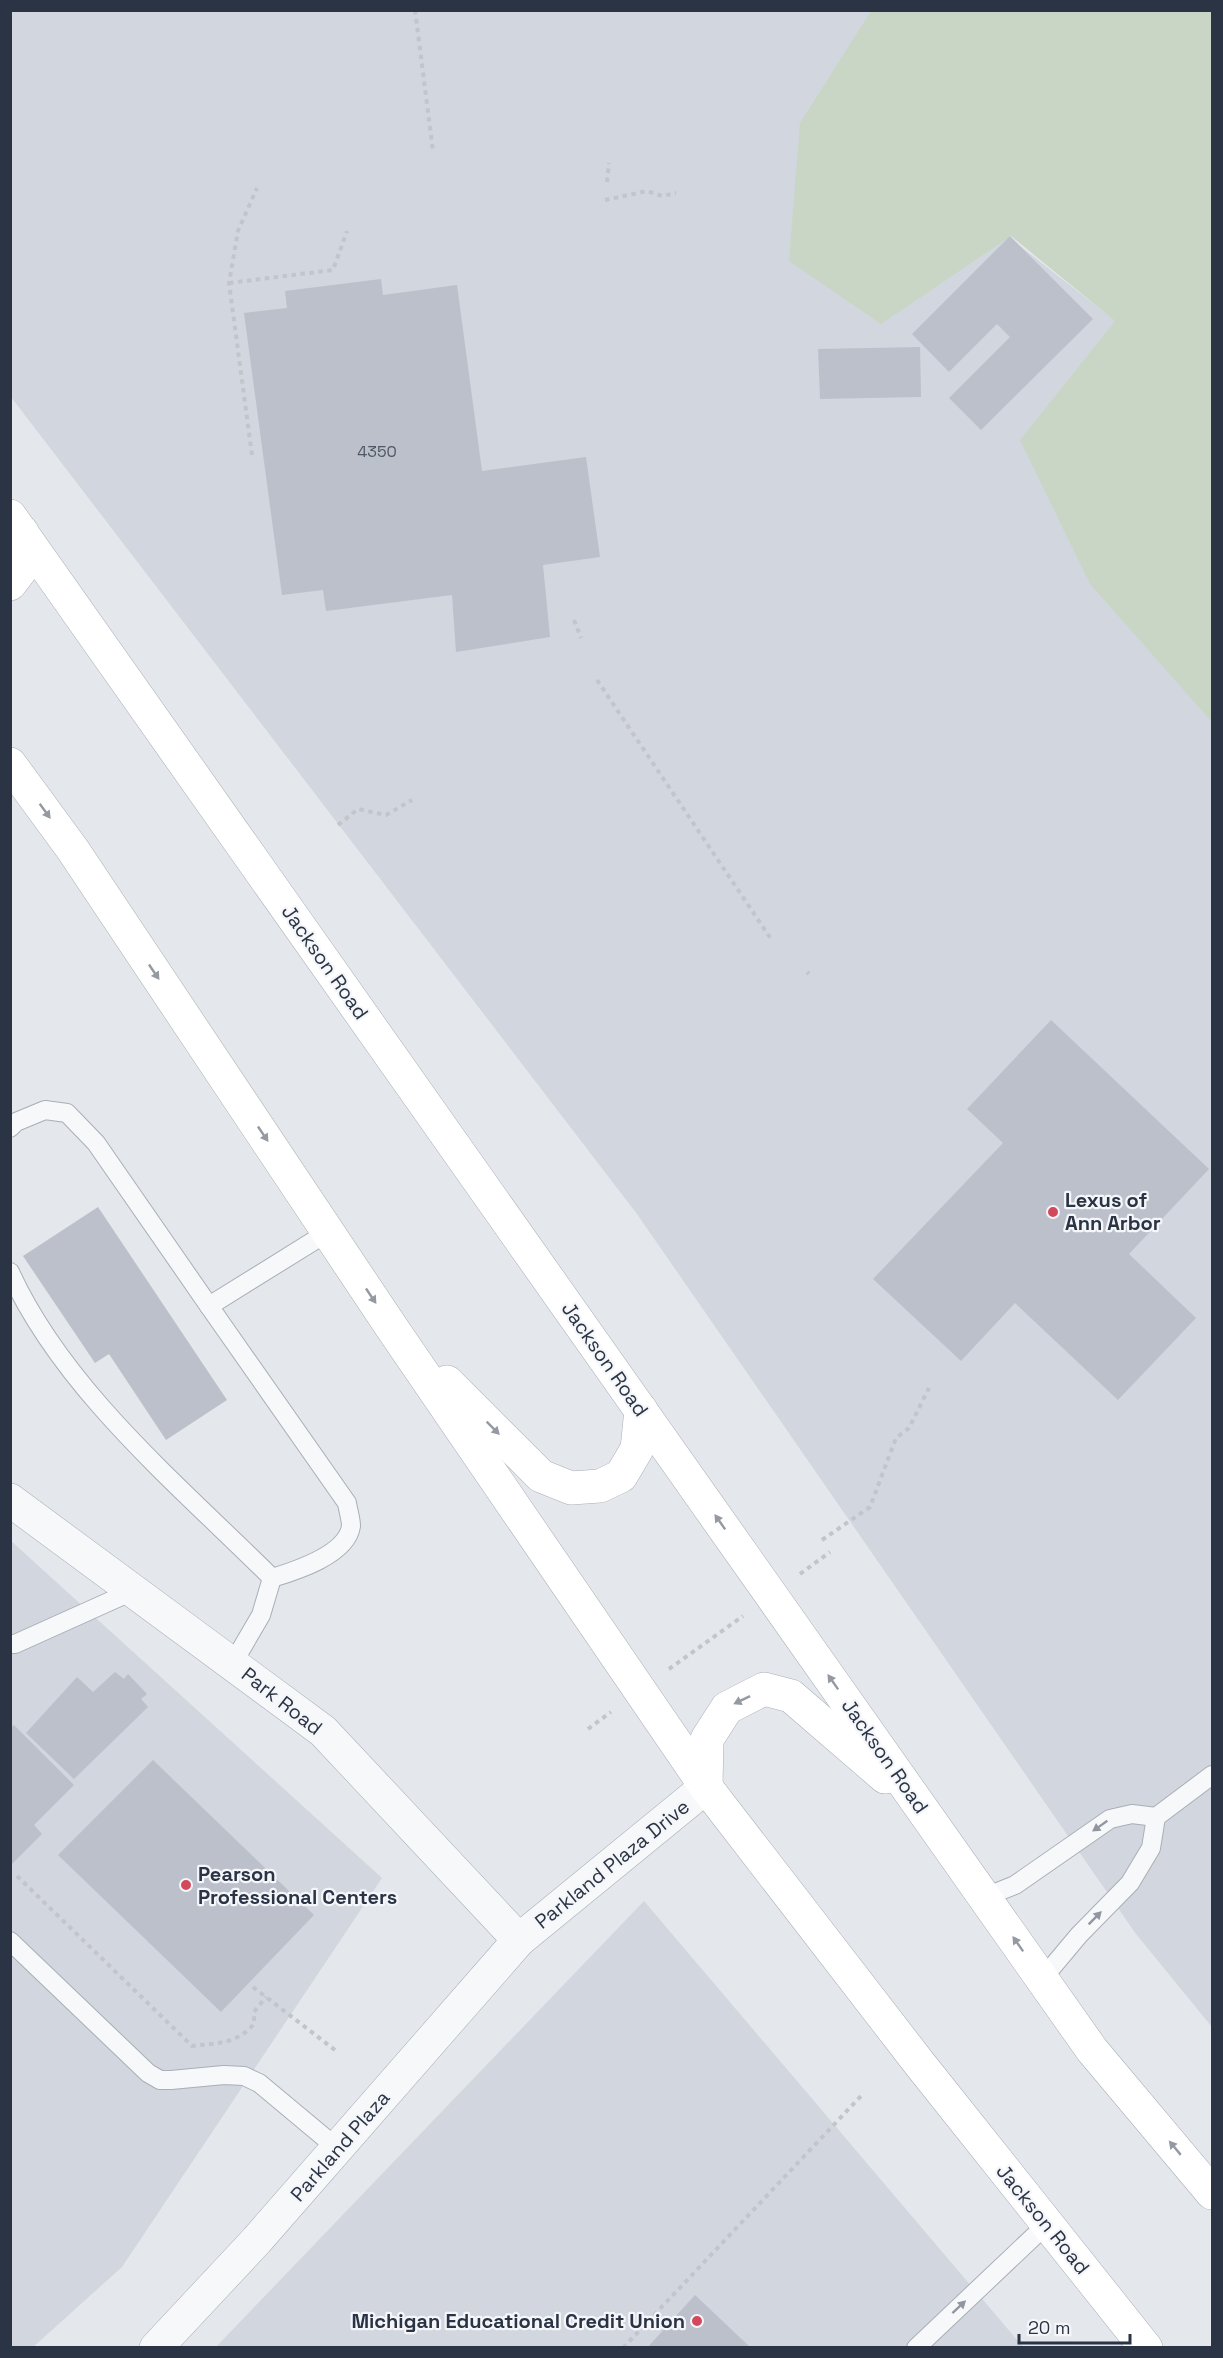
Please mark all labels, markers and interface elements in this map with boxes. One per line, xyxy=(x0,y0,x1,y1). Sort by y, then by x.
house number: 4350 xyxy=(357,441,397,462)
one-way arrow xyxy=(39,803,51,819)
street label: Jackson Road xyxy=(276,899,374,1025)
one-way arrow xyxy=(148,964,160,980)
one-way arrow xyxy=(257,1126,269,1142)
place label: Lexus of Ann Arbor xyxy=(1065,1187,1161,1236)
marker: Lexus of Ann Arbor xyxy=(1046,1205,1060,1219)
one-way arrow xyxy=(365,1288,377,1304)
street label: Jackson Road xyxy=(556,1296,654,1422)
one-way arrow xyxy=(486,1421,500,1435)
one-way arrow xyxy=(714,1515,726,1531)
street label: Park Road xyxy=(236,1661,328,1741)
one-way arrow xyxy=(827,1674,839,1690)
street label: Jackson Road xyxy=(836,1693,934,1819)
one-way arrow xyxy=(733,1695,751,1705)
street label: Parkland Plaza Drive xyxy=(529,1794,695,1934)
one-way arrow xyxy=(1093,1820,1109,1832)
place label: Pearson Professional Centers xyxy=(198,1861,397,1910)
marker: Pearson Professional Centers xyxy=(179,1878,193,1892)
one-way arrow xyxy=(1088,1911,1102,1926)
one-way arrow xyxy=(1012,1936,1024,1952)
street label: Parkland Plaza xyxy=(285,2085,395,2207)
one-way arrow xyxy=(1169,2141,1182,2156)
street label: Jackson Road xyxy=(991,2159,1095,2279)
one-way arrow xyxy=(952,2301,966,2315)
scale bar xyxy=(1019,2307,1130,2345)
place label: Michigan Educational Credit Union xyxy=(351,2308,685,2334)
marker: Michigan Educational Credit Union xyxy=(690,2314,704,2328)
text: 20 m xyxy=(1028,2316,1071,2339)

